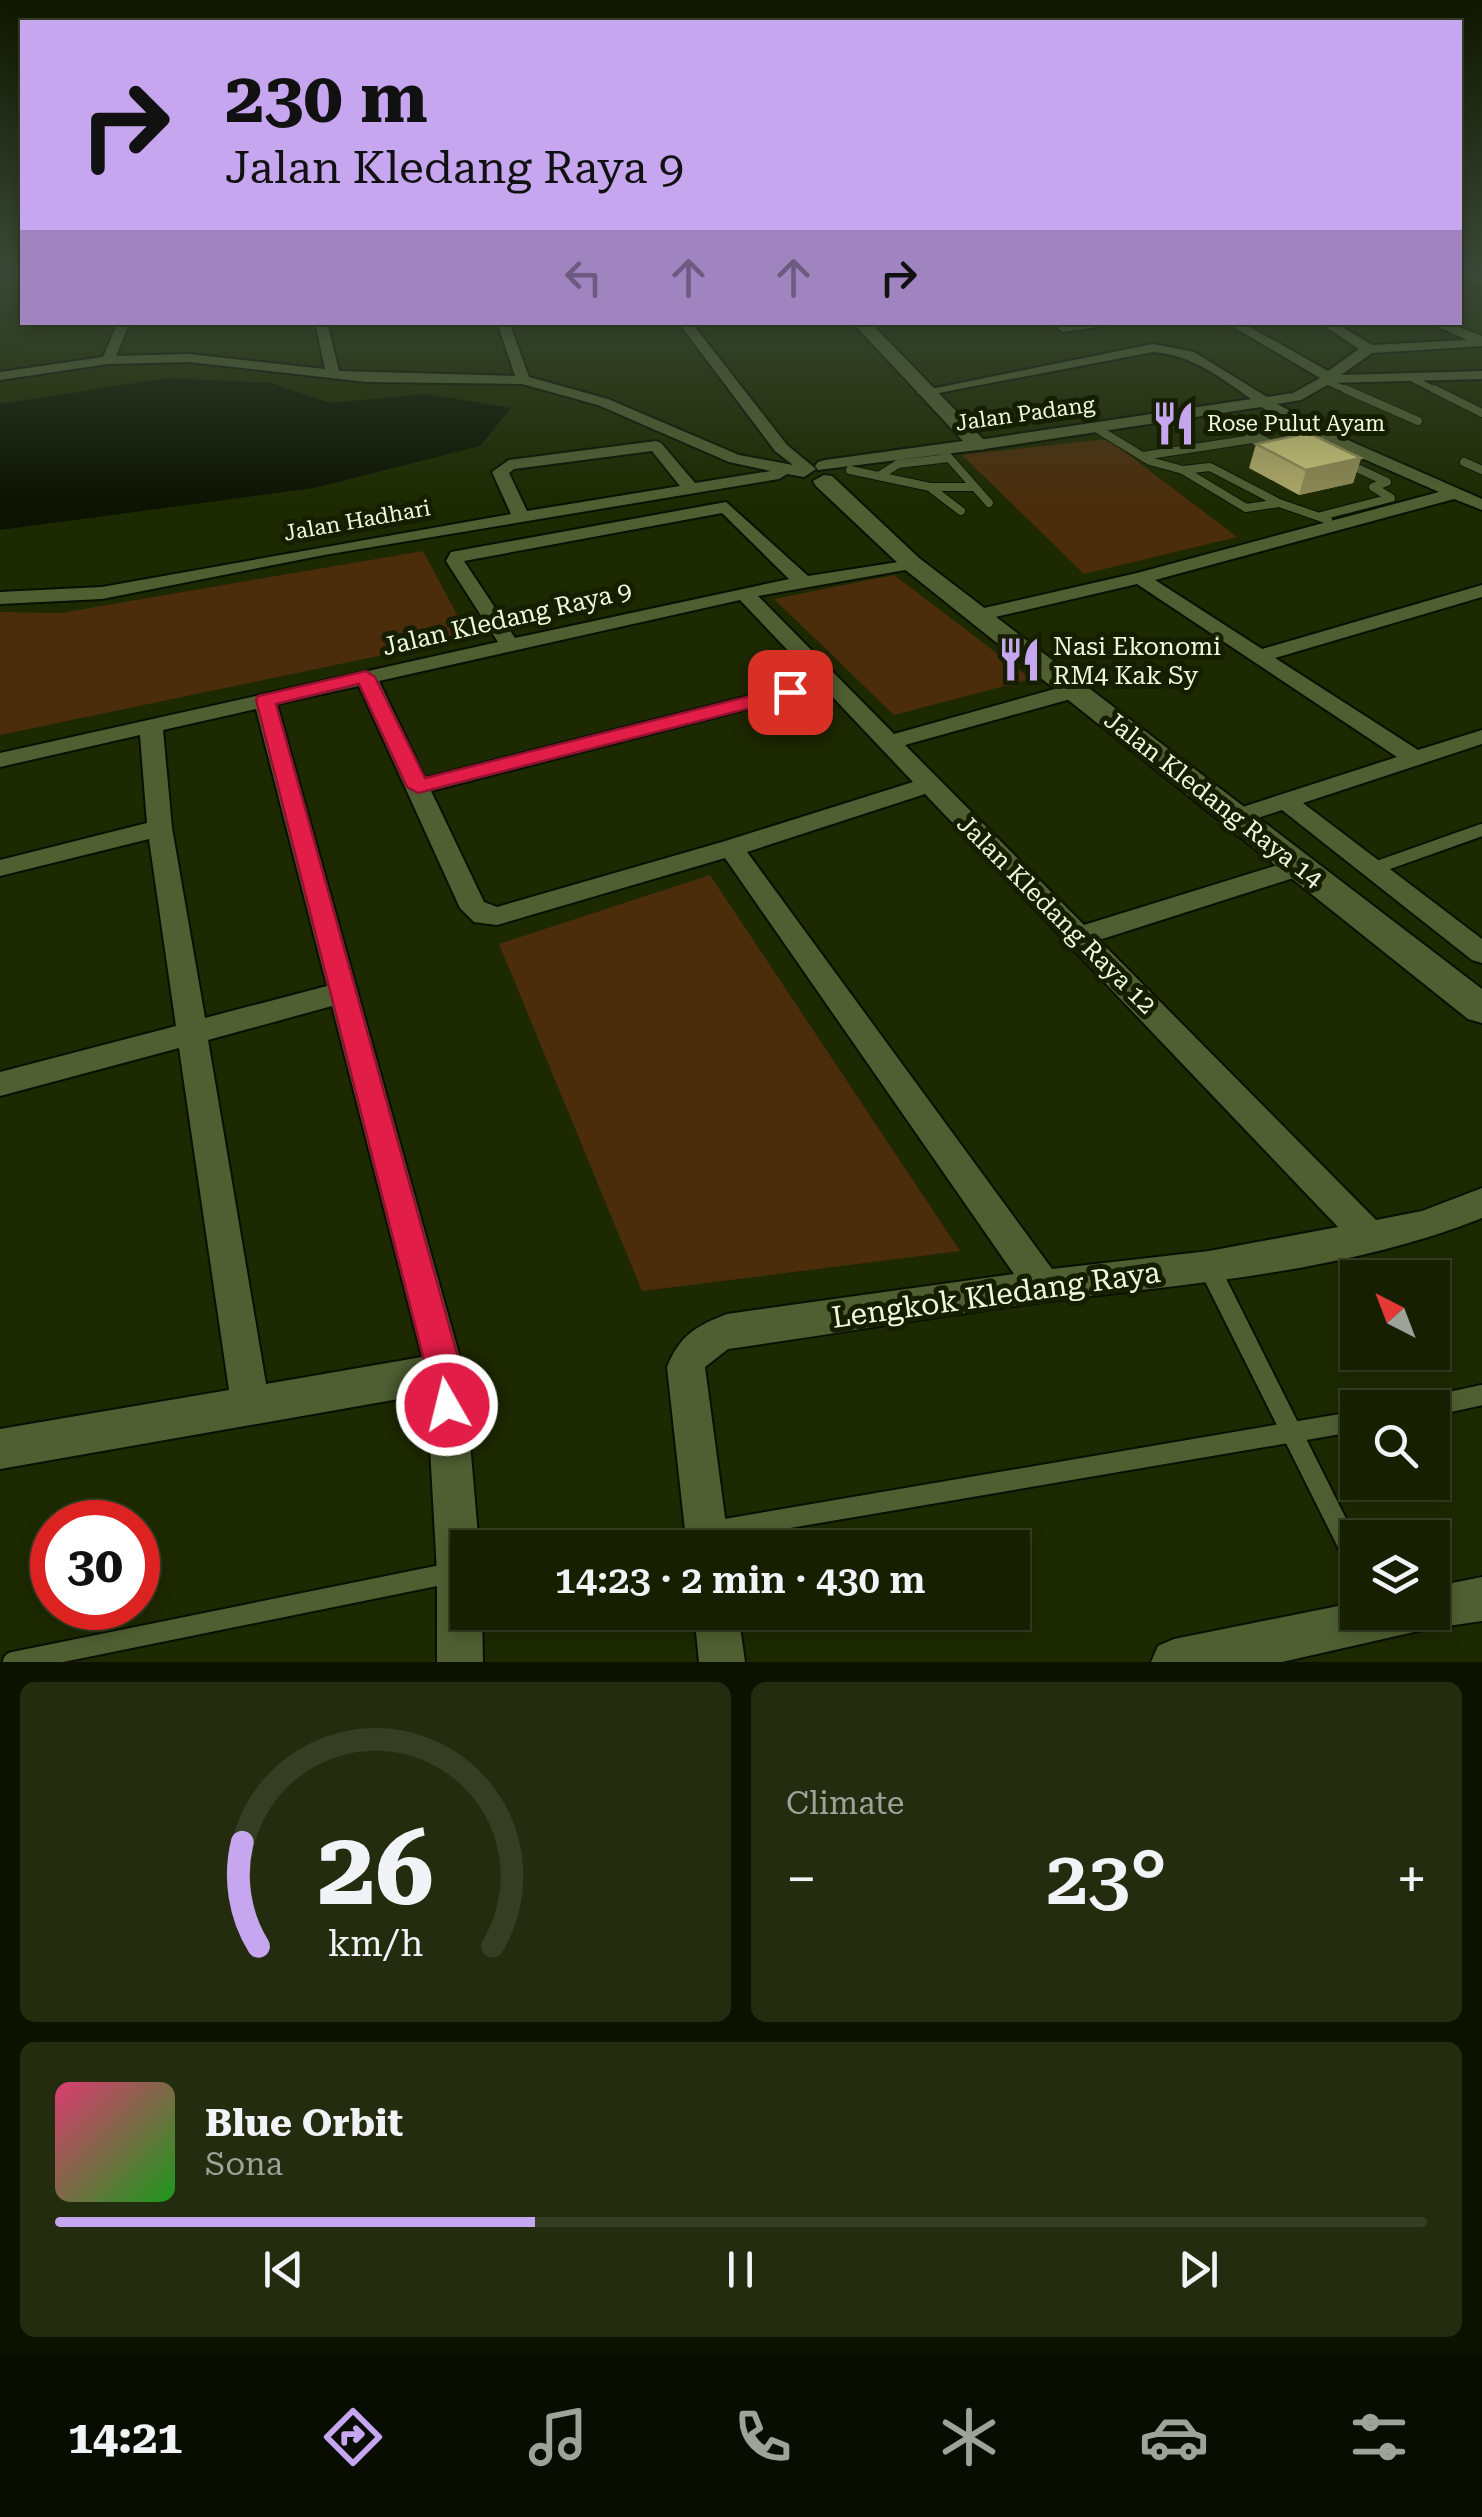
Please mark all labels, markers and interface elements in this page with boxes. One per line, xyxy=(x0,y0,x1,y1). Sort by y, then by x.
text: 230 m xyxy=(225,57,428,139)
icon: right xyxy=(60,60,190,190)
text: Jalan Kledang Raya 9 xyxy=(225,141,684,194)
icon: left xyxy=(556,250,611,305)
icon: ahead xyxy=(661,250,716,305)
icon: ahead xyxy=(766,250,821,305)
icon: right xyxy=(871,250,926,305)
street label: Jalan Padang xyxy=(954,391,1097,436)
restaurant icon: Rose Pulut Ayam xyxy=(1150,399,1198,447)
place label: Rose Pulut Ayam xyxy=(1207,411,1385,436)
street label: Jalan Hadhari xyxy=(282,495,432,546)
street label: Jalan Kledang Raya 9 xyxy=(380,576,635,661)
place label: Nasi Ekonomi RM4 Kak Sy xyxy=(1053,632,1221,690)
restaurant icon: Nasi Ekonomi RM4 Kak Sy xyxy=(996,636,1044,684)
pin xyxy=(748,650,833,735)
icon: arrive xyxy=(763,665,818,720)
street label: Jalan Kledang Raya 14 xyxy=(1099,705,1329,894)
street label: Jalan Kledang Raya 12 xyxy=(951,809,1162,1020)
street label: Lengkok Kledang Raya xyxy=(829,1254,1162,1335)
north arrow xyxy=(1340,1260,1450,1370)
map controls xyxy=(1340,1260,1450,1630)
position arrow xyxy=(395,1353,499,1457)
button: search xyxy=(1340,1390,1450,1500)
speed limit sign: 30 xyxy=(30,1500,160,1630)
button: layers xyxy=(1340,1520,1450,1630)
text: 14:23 · 2 min · 430 m xyxy=(555,1558,926,1602)
text: Climate xyxy=(786,1784,904,1822)
text: 26 xyxy=(317,1808,434,1929)
text: 23° xyxy=(1046,1834,1167,1922)
text: − xyxy=(786,1847,817,1911)
text: + xyxy=(1396,1847,1427,1911)
text: km/h xyxy=(328,1923,423,1965)
text: Blue Orbit xyxy=(205,2101,403,2145)
text: Sona xyxy=(205,2145,283,2183)
icon: previous xyxy=(256,2242,311,2297)
icon: pause xyxy=(713,2242,768,2297)
icon: next xyxy=(1171,2242,1226,2297)
icon: directions xyxy=(318,2402,388,2472)
icon: music xyxy=(523,2402,593,2472)
icon: phone xyxy=(728,2402,798,2472)
icon: climate xyxy=(934,2402,1004,2472)
icon: car xyxy=(1139,2402,1209,2472)
icon: filters xyxy=(1344,2402,1414,2472)
text: 14:21 xyxy=(68,2411,183,2464)

